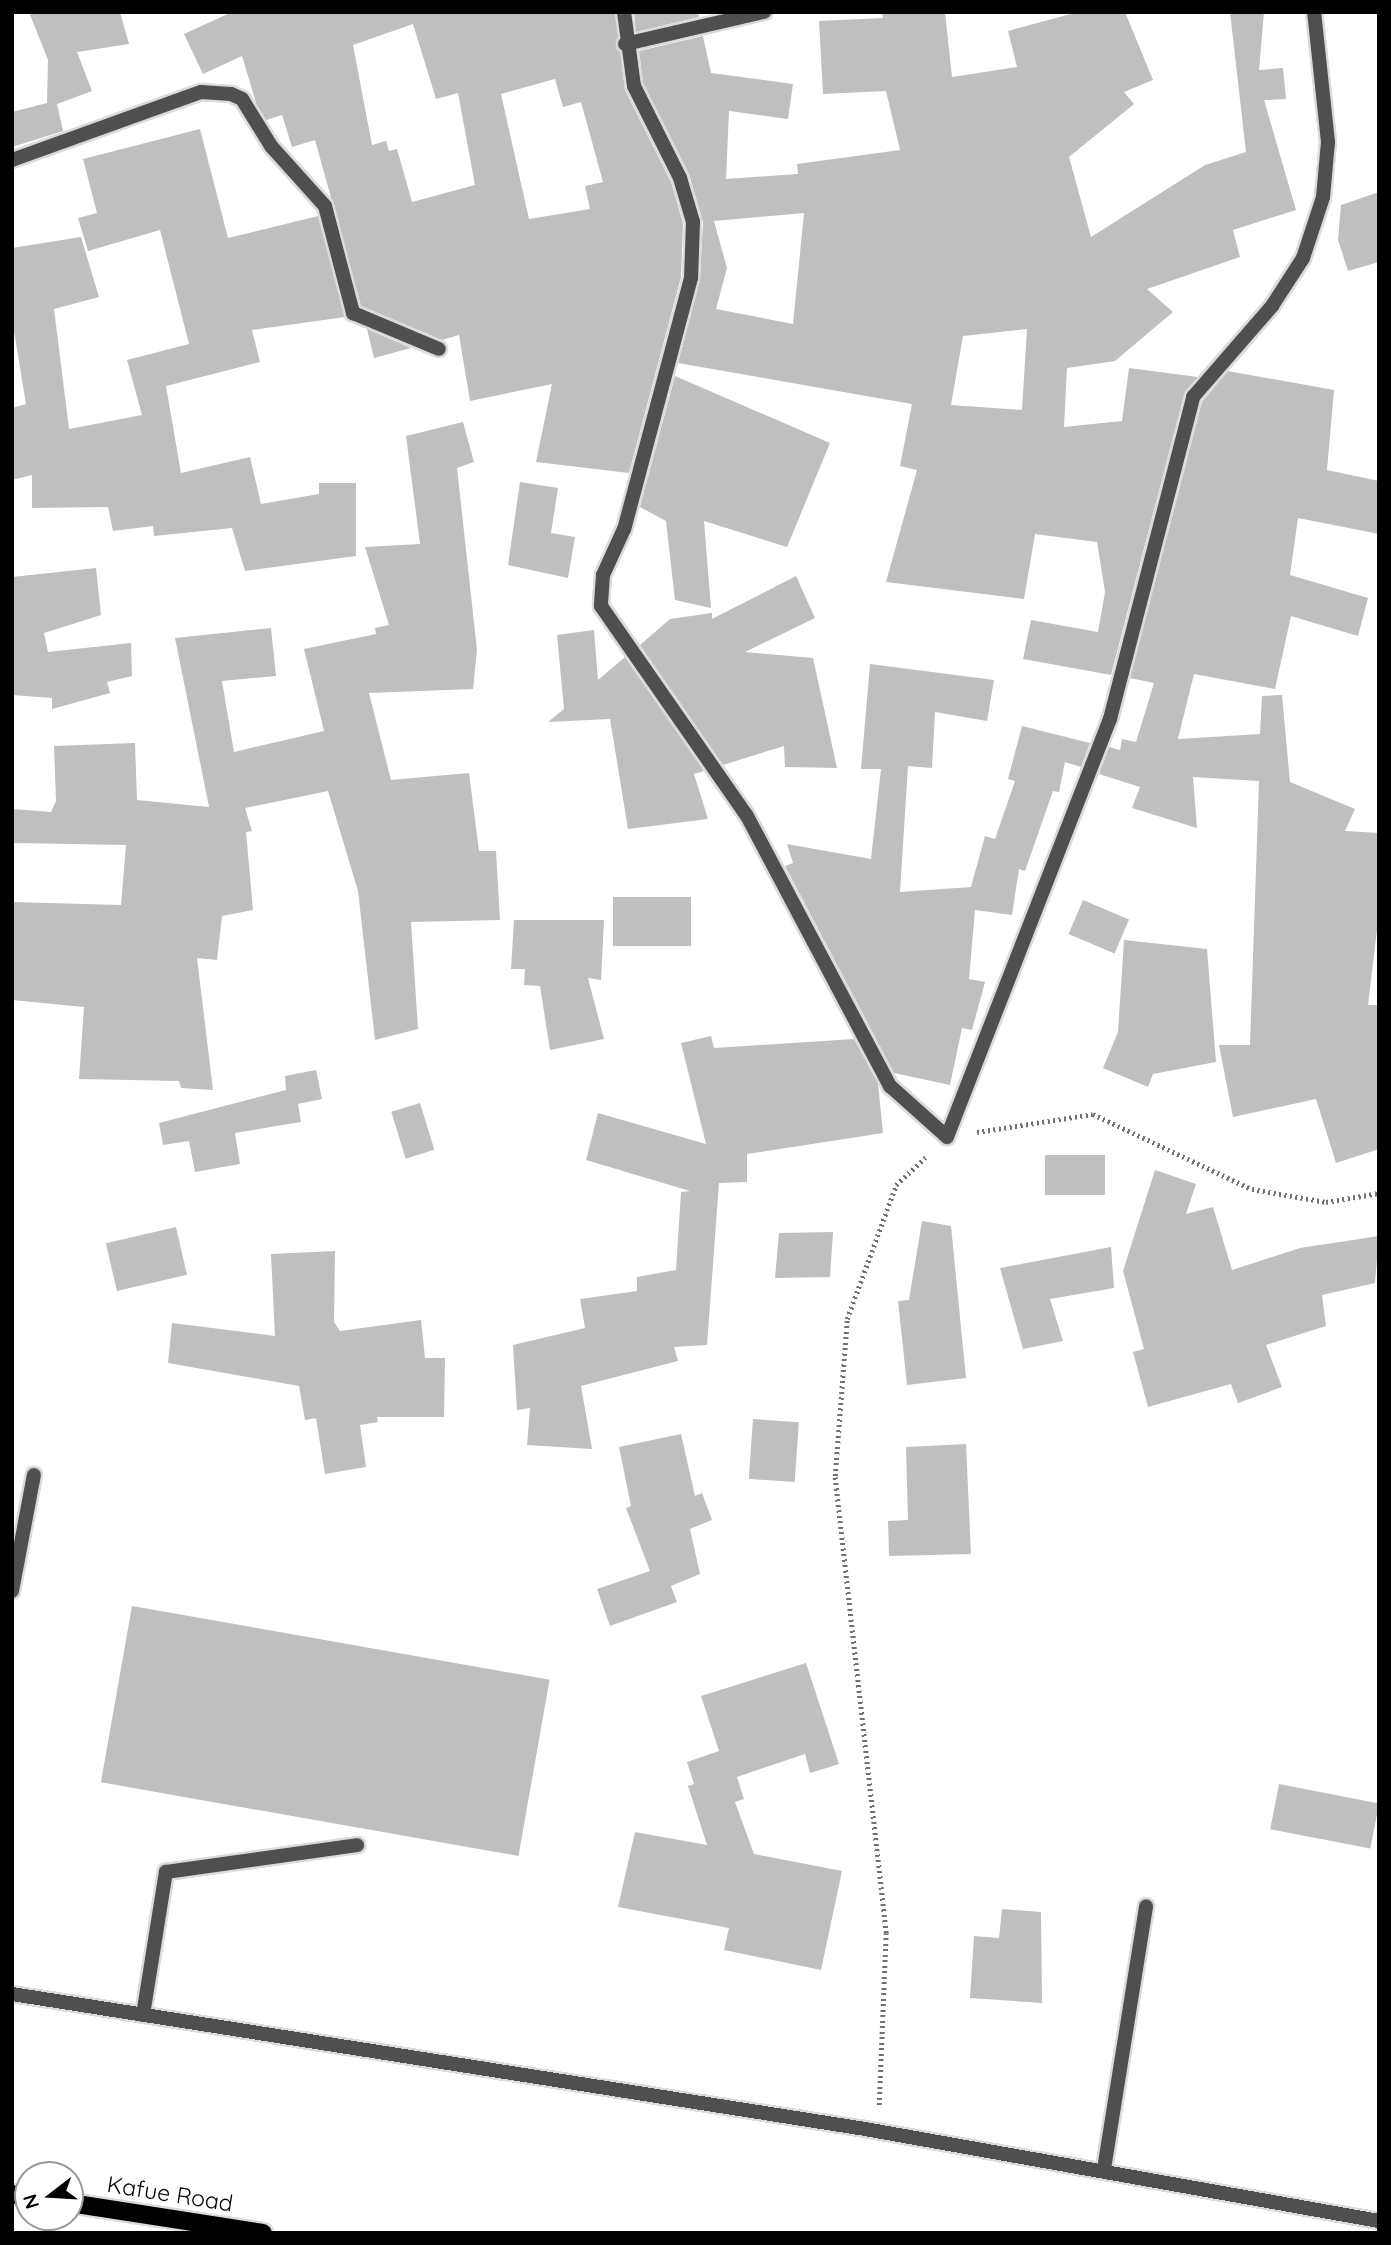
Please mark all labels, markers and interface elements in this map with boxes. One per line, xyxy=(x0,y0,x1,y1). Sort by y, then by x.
north arrow xyxy=(14,2161,84,2231)
street label: Kafue Road xyxy=(105,2170,235,2218)
text: N xyxy=(17,2191,44,2212)

